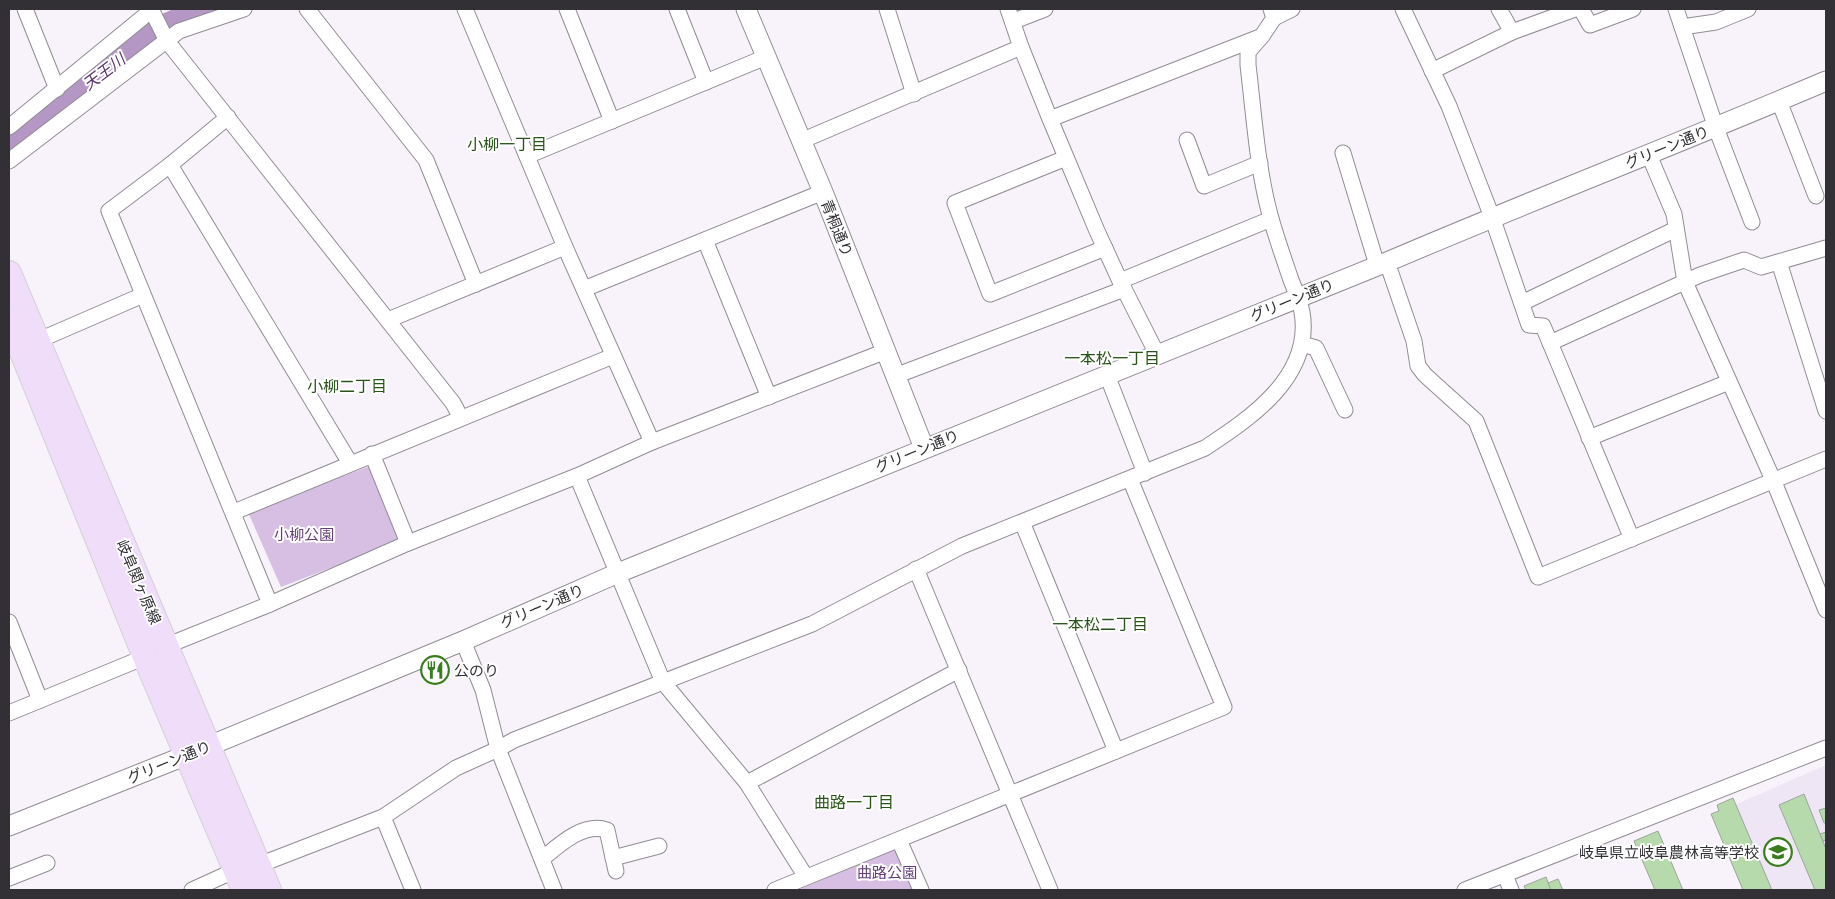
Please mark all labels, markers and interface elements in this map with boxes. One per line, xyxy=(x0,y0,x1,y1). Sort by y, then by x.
water label: 天王川 xyxy=(78,47,132,96)
street label: グリーン通り xyxy=(1622,121,1712,173)
district label: 小柳一丁目 xyxy=(467,133,547,156)
street label: 青桐通り xyxy=(816,196,858,260)
street label: グリーン通り xyxy=(1247,274,1337,326)
district label: 一本松一丁目 xyxy=(1064,347,1160,370)
district label: 小柳二丁目 xyxy=(307,375,387,398)
street label: グリーン通り xyxy=(872,425,962,477)
park label: 小柳公園 xyxy=(274,524,334,545)
street label: 岐阜関ヶ原線 xyxy=(112,536,166,628)
street label: グリーン通り xyxy=(497,579,587,633)
district label: 一本松二丁目 xyxy=(1052,613,1148,636)
restaurant icon: 公のり xyxy=(420,655,450,685)
place label: 公のり xyxy=(454,660,499,681)
street label: グリーン通り xyxy=(124,736,214,788)
district label: 曲路一丁目 xyxy=(814,791,894,814)
school or university icon: 岐阜県立岐阜農林高等学校 xyxy=(1763,837,1793,867)
place label: 岐阜県立岐阜農林高等学校 xyxy=(1579,842,1759,863)
park label: 曲路公園 xyxy=(857,862,917,883)

